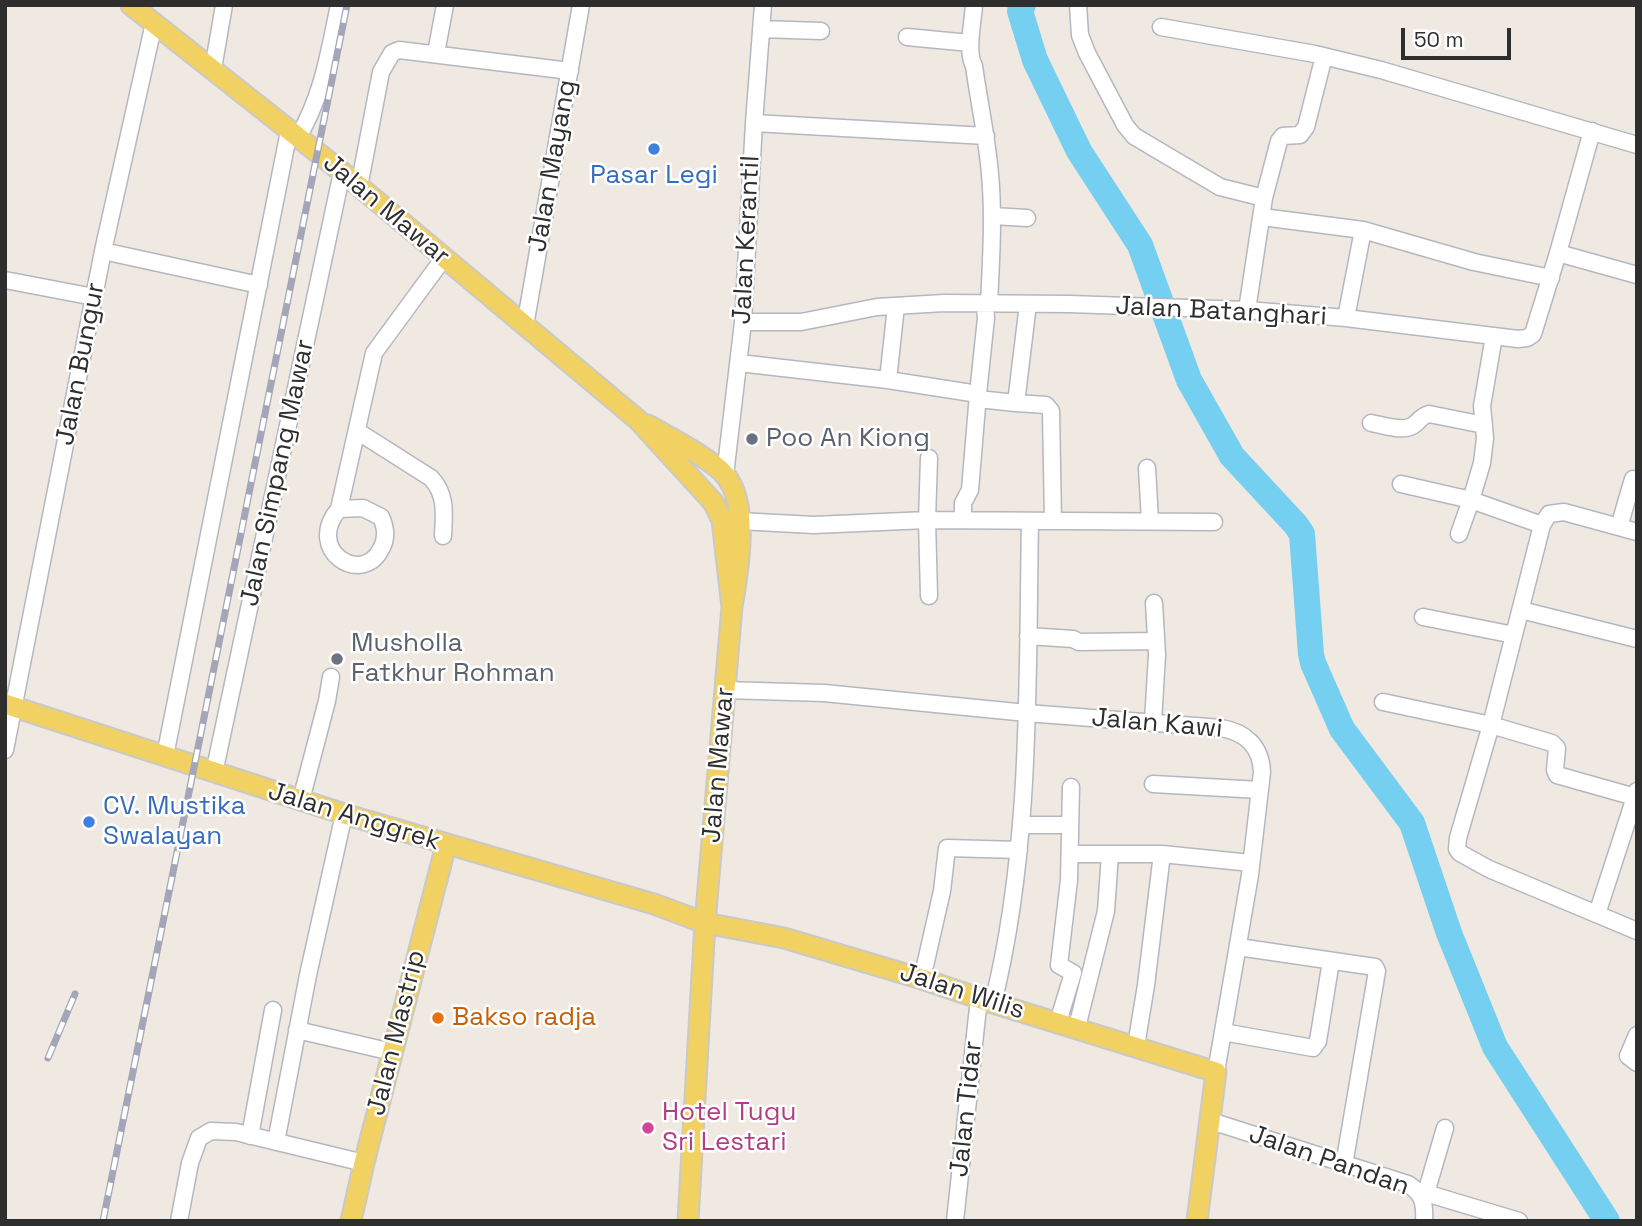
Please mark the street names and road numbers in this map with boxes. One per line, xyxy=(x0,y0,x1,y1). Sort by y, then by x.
street label: Jalan Mayang xyxy=(523,77,583,255)
street label: Jalan Mawar xyxy=(316,148,456,272)
street label: Jalan Kerantil xyxy=(727,155,767,325)
street label: Jalan Bungur xyxy=(50,280,112,448)
street label: Jalan Batanghari xyxy=(1115,291,1327,333)
street label: Jalan Simpang Mawar xyxy=(234,337,322,609)
street label: Jalan Mawar xyxy=(697,686,741,844)
street label: Jalan Kawi xyxy=(1090,703,1224,745)
street label: Jalan Anggrek xyxy=(264,776,444,858)
street label: Jalan Mastrip xyxy=(361,947,433,1119)
street label: Jalan Wilis xyxy=(896,957,1028,1027)
street label: Jalan Tidar xyxy=(944,1039,990,1179)
street label: Jalan Pandan xyxy=(1245,1119,1413,1203)

